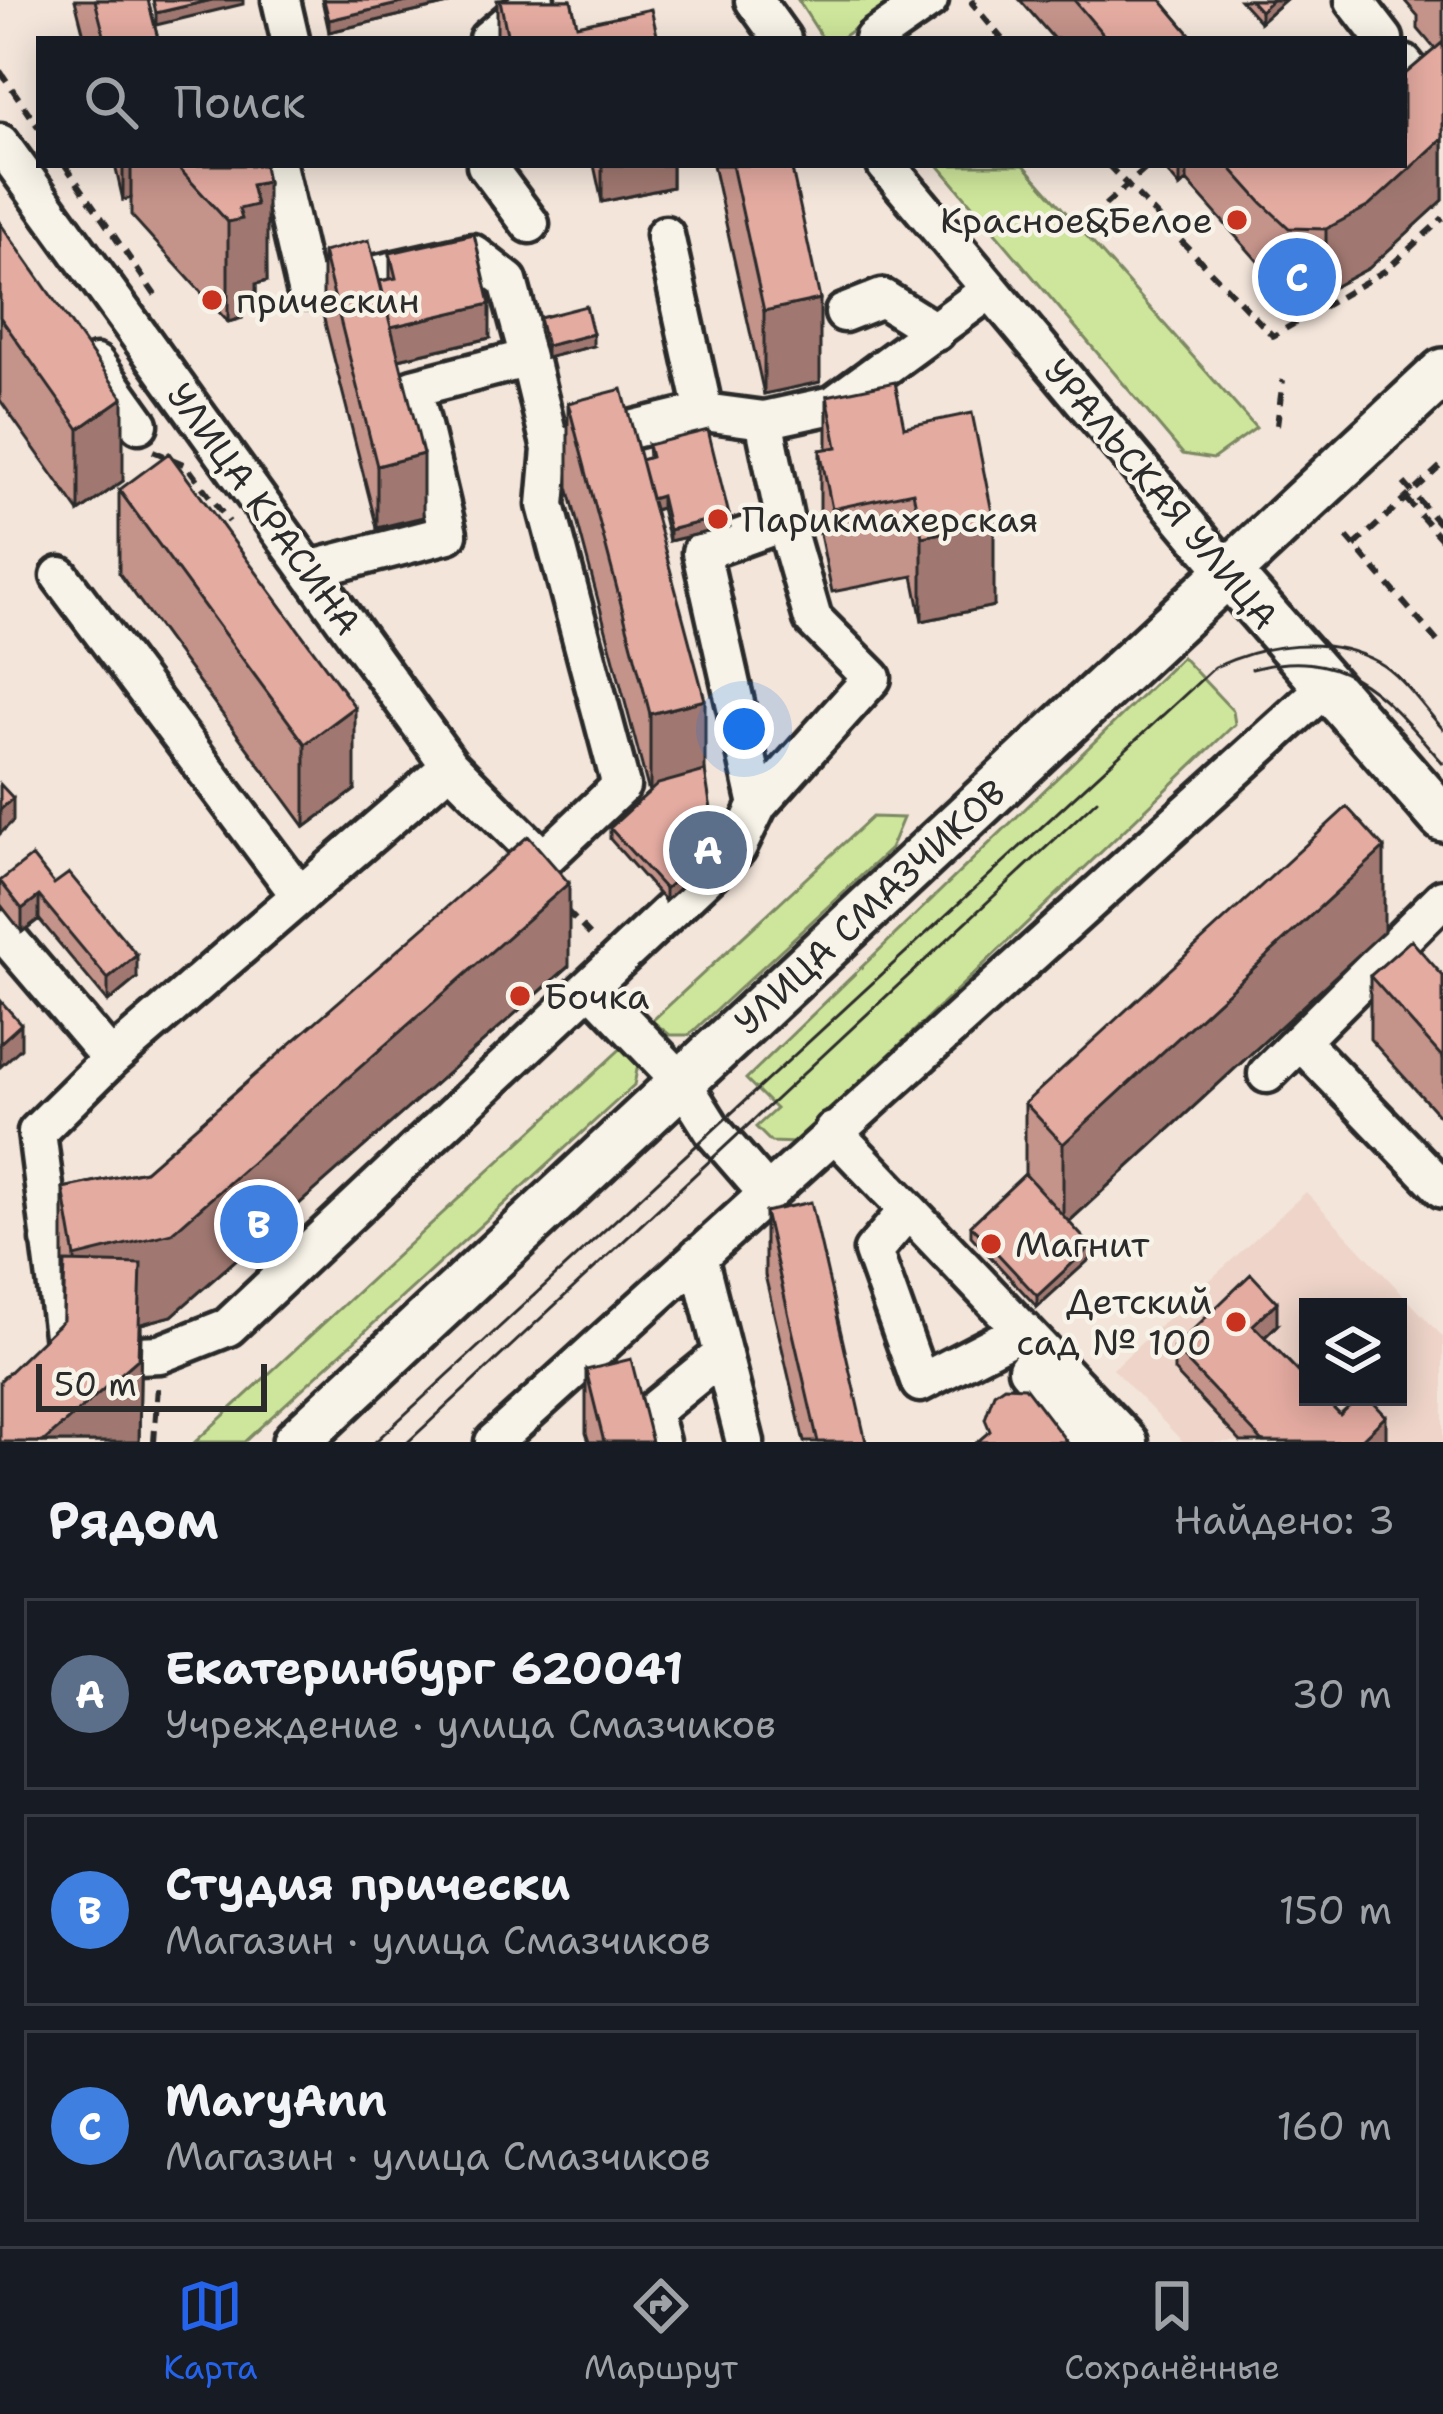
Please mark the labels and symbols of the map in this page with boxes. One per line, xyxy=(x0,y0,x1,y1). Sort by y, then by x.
place label: Красное&Белое xyxy=(940,196,1213,245)
marker: Красное&Белое xyxy=(1224,207,1250,233)
pin: C xyxy=(1258,232,1336,322)
place label: прическин xyxy=(236,276,420,325)
marker: прическин xyxy=(199,287,225,313)
street label: УРАЛЬСКАЯ УЛИЦА xyxy=(1033,348,1289,640)
street label: УЛИЦА КРАСИНА xyxy=(156,373,372,645)
place label: Парикмахерская xyxy=(742,495,1039,544)
marker: Парикмахерская xyxy=(705,506,731,532)
your location xyxy=(714,699,774,759)
street label: УЛИЦА СМАЗЧИКОВ xyxy=(724,768,1016,1046)
pin: A xyxy=(669,805,747,895)
place label: Бочка xyxy=(544,972,649,1021)
marker: Бочка xyxy=(507,983,533,1009)
pin: B xyxy=(220,1179,298,1269)
place label: Магнит xyxy=(1015,1220,1150,1269)
marker: Магнит xyxy=(978,1231,1004,1257)
place label: Детский сад № 100 xyxy=(1016,1277,1212,1367)
marker: Детский сад № 100 xyxy=(1223,1309,1249,1335)
scale bar xyxy=(36,1358,267,1411)

